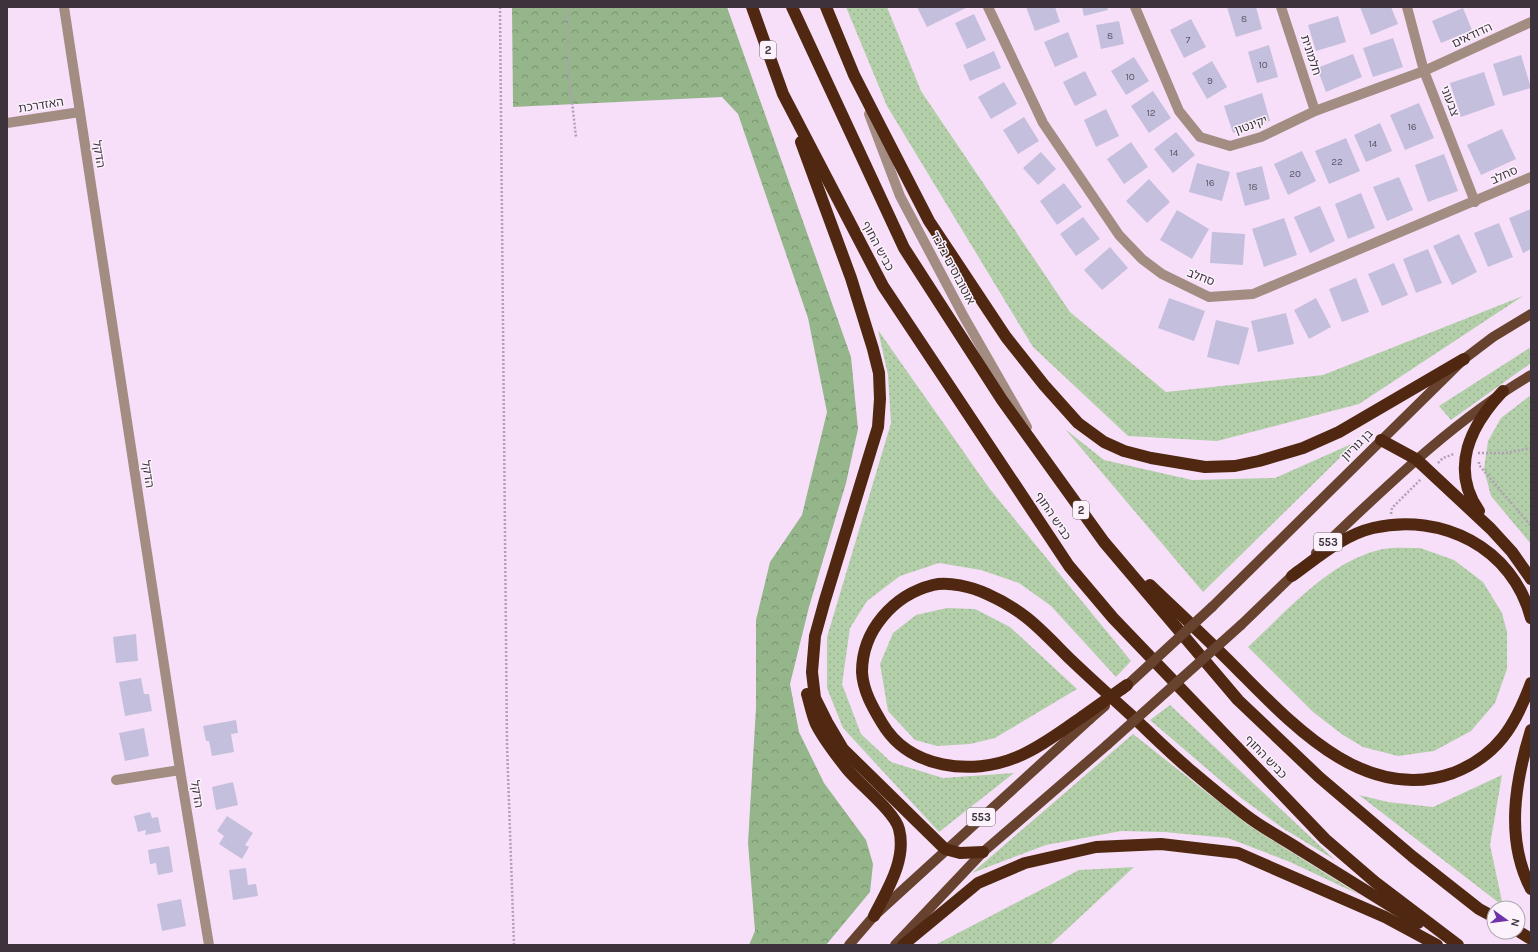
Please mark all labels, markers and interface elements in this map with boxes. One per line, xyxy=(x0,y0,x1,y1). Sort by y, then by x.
house number: 8 xyxy=(1241,13,1247,25)
street label: הדודאים xyxy=(1450,20,1494,50)
house number: 8 xyxy=(1107,30,1113,42)
street label: חלמונית xyxy=(1298,33,1324,77)
house number: 7 xyxy=(1186,34,1191,46)
road number: 2 xyxy=(760,41,776,59)
house number: 10 xyxy=(1258,59,1268,71)
house number: 10 xyxy=(1125,71,1135,83)
house number: 9 xyxy=(1207,75,1213,87)
street label: צבעוני xyxy=(1438,84,1462,119)
street label: האזדרכת xyxy=(17,95,65,115)
house number: 12 xyxy=(1146,107,1156,119)
street label: יקינטון xyxy=(1233,113,1269,137)
house number: 16 xyxy=(1407,121,1417,133)
house number: 14 xyxy=(1369,138,1378,150)
street label: הדקל xyxy=(90,139,108,169)
house number: 14 xyxy=(1170,147,1179,159)
house number: 22 xyxy=(1331,156,1343,168)
street label: סחלב xyxy=(1488,163,1520,187)
house number: 20 xyxy=(1289,168,1301,180)
house number: 16 xyxy=(1205,177,1215,189)
house number: 18 xyxy=(1248,181,1258,193)
street label: כביש החוף xyxy=(859,219,897,273)
street label: אוטובוסים בלבד xyxy=(928,229,978,307)
street label: סחלב xyxy=(1185,265,1217,289)
street label: בן גוריון xyxy=(1338,426,1376,464)
street label: הדקל xyxy=(139,459,157,489)
street label: כביש החוף xyxy=(1032,489,1074,543)
road number: 2 xyxy=(1073,501,1089,519)
road number: 553 xyxy=(1314,533,1342,551)
street label: כביש החוף xyxy=(1242,732,1290,782)
street label: הדקל xyxy=(188,779,206,809)
road number: 553 xyxy=(967,808,995,826)
north arrow xyxy=(1486,900,1526,940)
text: N xyxy=(1508,917,1522,928)

